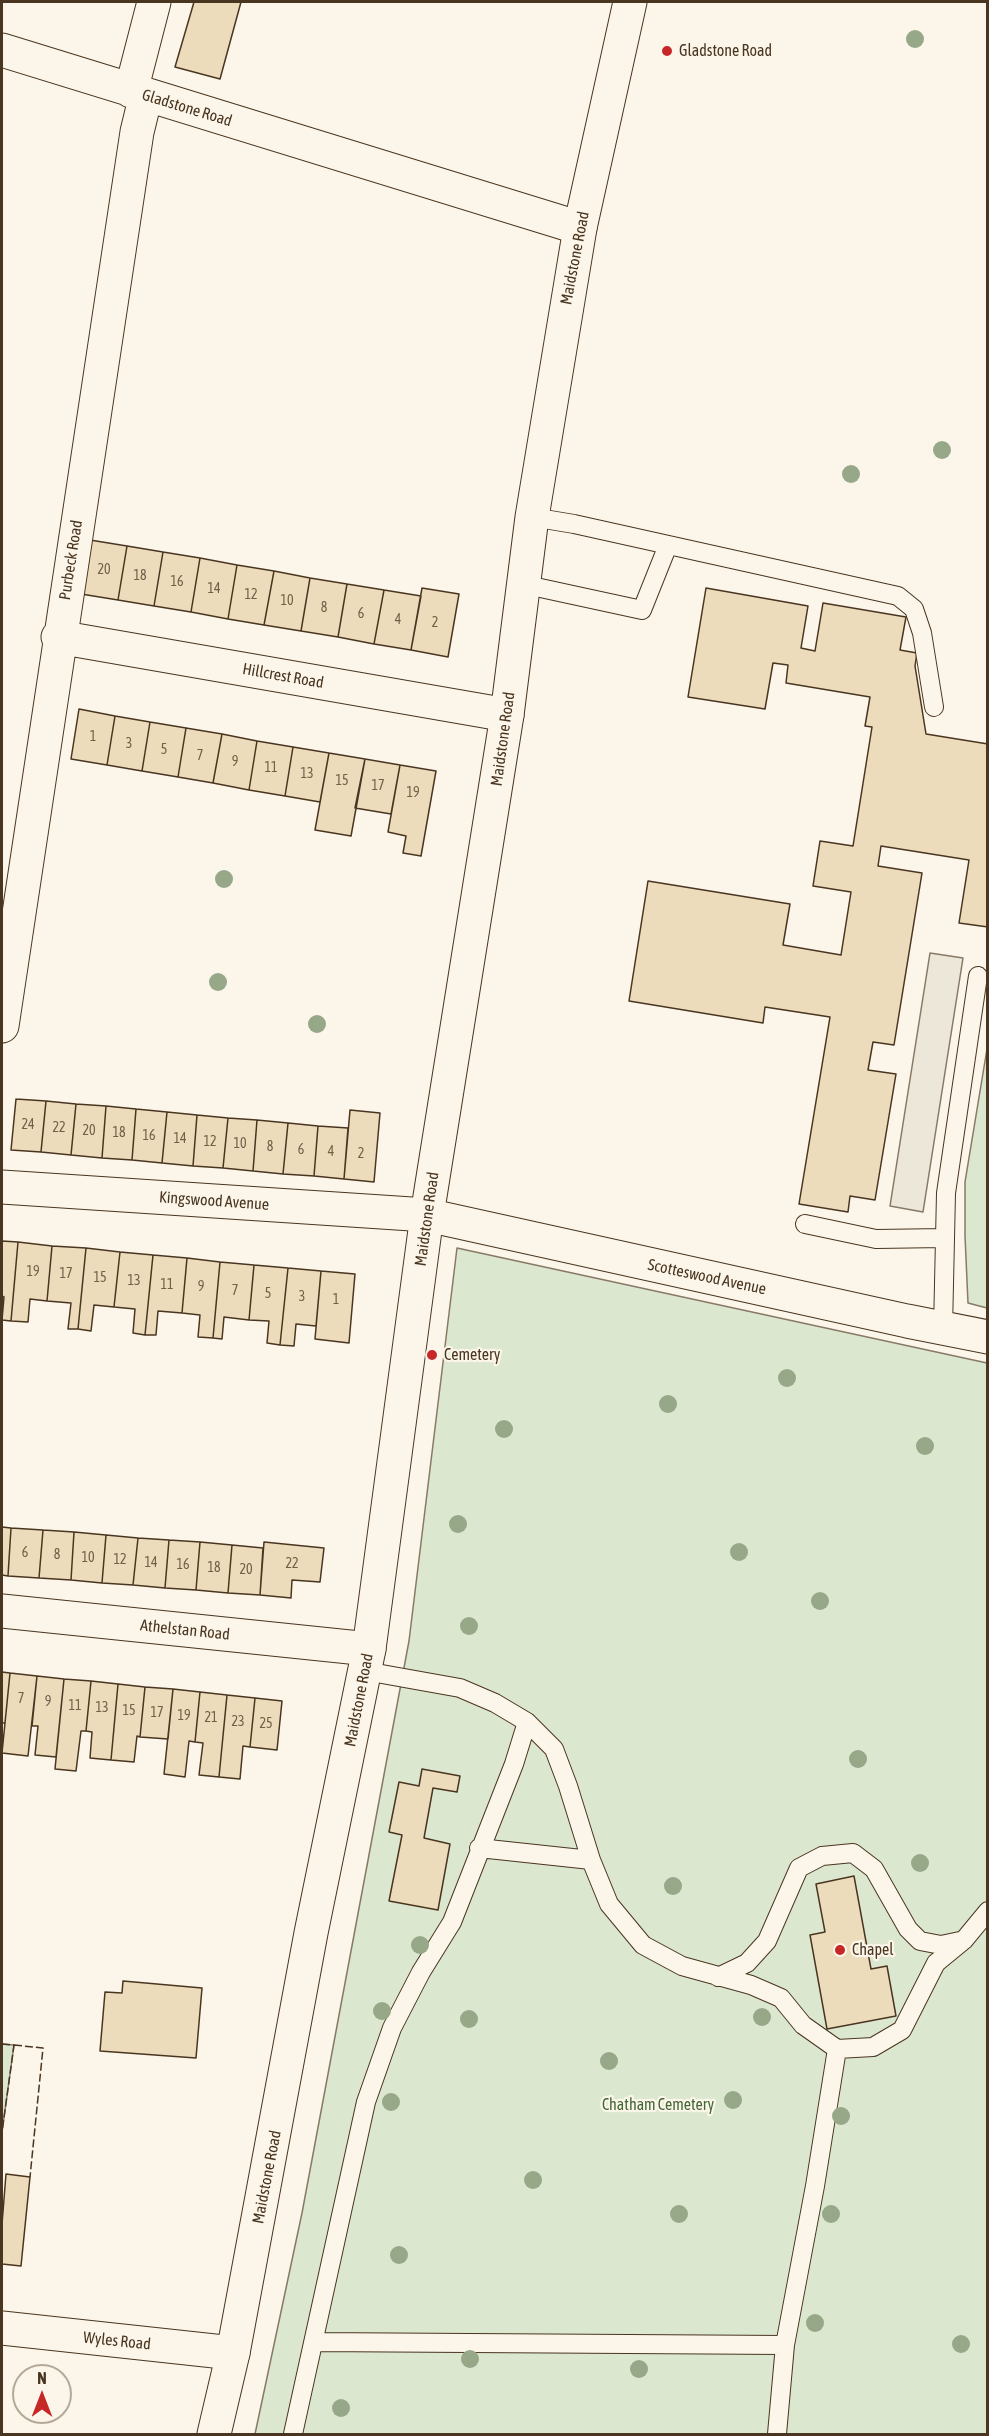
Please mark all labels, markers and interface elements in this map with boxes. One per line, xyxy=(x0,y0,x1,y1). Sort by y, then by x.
place label: Gladstone Road xyxy=(679,41,772,61)
marker: Gladstone Road xyxy=(660,44,674,58)
street label: Gladstone Road xyxy=(140,85,234,131)
street label: Maidstone Road xyxy=(557,210,593,306)
street label: Purbeck Road xyxy=(55,519,87,601)
house number: 20 xyxy=(97,562,111,578)
house number: 18 xyxy=(133,568,147,584)
house number: 16 xyxy=(170,574,184,590)
house number: 14 xyxy=(207,581,221,597)
house number: 12 xyxy=(244,587,258,603)
house number: 10 xyxy=(280,593,294,609)
house number: 8 xyxy=(321,600,327,616)
house number: 6 xyxy=(358,606,364,622)
house number: 4 xyxy=(395,612,401,628)
house number: 2 xyxy=(432,615,438,631)
street label: Hillcrest Road xyxy=(241,659,325,693)
street label: Maidstone Road xyxy=(487,691,519,787)
house number: 1 xyxy=(90,729,96,745)
house number: 3 xyxy=(126,736,132,752)
house number: 5 xyxy=(161,742,167,758)
house number: 7 xyxy=(197,748,203,764)
house number: 9 xyxy=(232,754,238,770)
house number: 11 xyxy=(264,760,278,776)
house number: 13 xyxy=(300,766,314,782)
house number: 15 xyxy=(335,773,349,789)
house number: 17 xyxy=(371,778,385,794)
house number: 19 xyxy=(406,785,420,801)
house number: 24 xyxy=(21,1117,35,1133)
house number: 22 xyxy=(52,1120,66,1136)
house number: 20 xyxy=(82,1123,96,1139)
house number: 18 xyxy=(112,1125,126,1141)
house number: 16 xyxy=(142,1128,156,1144)
house number: 14 xyxy=(173,1131,187,1147)
house number: 12 xyxy=(203,1134,217,1150)
house number: 10 xyxy=(233,1136,247,1152)
house number: 8 xyxy=(267,1139,273,1155)
house number: 6 xyxy=(298,1142,304,1158)
house number: 4 xyxy=(328,1144,334,1160)
house number: 2 xyxy=(358,1146,364,1162)
street label: Maidstone Road xyxy=(411,1171,443,1267)
street label: Kingswood Avenue xyxy=(158,1188,270,1214)
street label: Scotteswood Avenue xyxy=(646,1255,768,1299)
house number: 19 xyxy=(26,1264,40,1280)
house number: 17 xyxy=(59,1266,73,1282)
house number: 15 xyxy=(93,1270,107,1286)
house number: 13 xyxy=(127,1273,141,1289)
house number: 11 xyxy=(160,1277,174,1293)
house number: 9 xyxy=(198,1279,204,1295)
house number: 7 xyxy=(232,1283,238,1299)
house number: 5 xyxy=(265,1286,271,1302)
house number: 3 xyxy=(299,1289,305,1305)
house number: 1 xyxy=(333,1292,339,1308)
place label: Cemetery xyxy=(444,1345,500,1365)
marker: Cemetery xyxy=(425,1348,439,1362)
house number: 6 xyxy=(22,1545,28,1561)
house number: 8 xyxy=(54,1547,60,1563)
house number: 10 xyxy=(81,1550,95,1566)
house number: 12 xyxy=(113,1552,127,1568)
house number: 14 xyxy=(144,1555,158,1571)
house number: 22 xyxy=(285,1556,299,1572)
house number: 16 xyxy=(176,1557,190,1573)
house number: 18 xyxy=(207,1560,221,1576)
house number: 20 xyxy=(239,1562,253,1578)
street label: Athelstan Road xyxy=(139,1616,231,1644)
street label: Maidstone Road xyxy=(341,1652,377,1748)
house number: 7 xyxy=(18,1691,24,1707)
house number: 9 xyxy=(45,1694,51,1710)
house number: 11 xyxy=(68,1698,82,1714)
house number: 13 xyxy=(95,1700,109,1716)
house number: 15 xyxy=(122,1703,136,1719)
house number: 17 xyxy=(150,1705,164,1721)
house number: 19 xyxy=(177,1708,191,1724)
house number: 21 xyxy=(204,1710,218,1726)
house number: 23 xyxy=(231,1714,245,1730)
house number: 25 xyxy=(259,1716,273,1732)
place label: Chapel xyxy=(852,1940,893,1960)
marker: Chapel xyxy=(833,1943,847,1957)
park label: Chatham Cemetery xyxy=(602,2095,714,2115)
street label: Maidstone Road xyxy=(249,2129,285,2225)
street label: Wyles Road xyxy=(82,2328,152,2354)
north arrow xyxy=(12,2364,72,2424)
text: N xyxy=(37,2369,47,2387)

